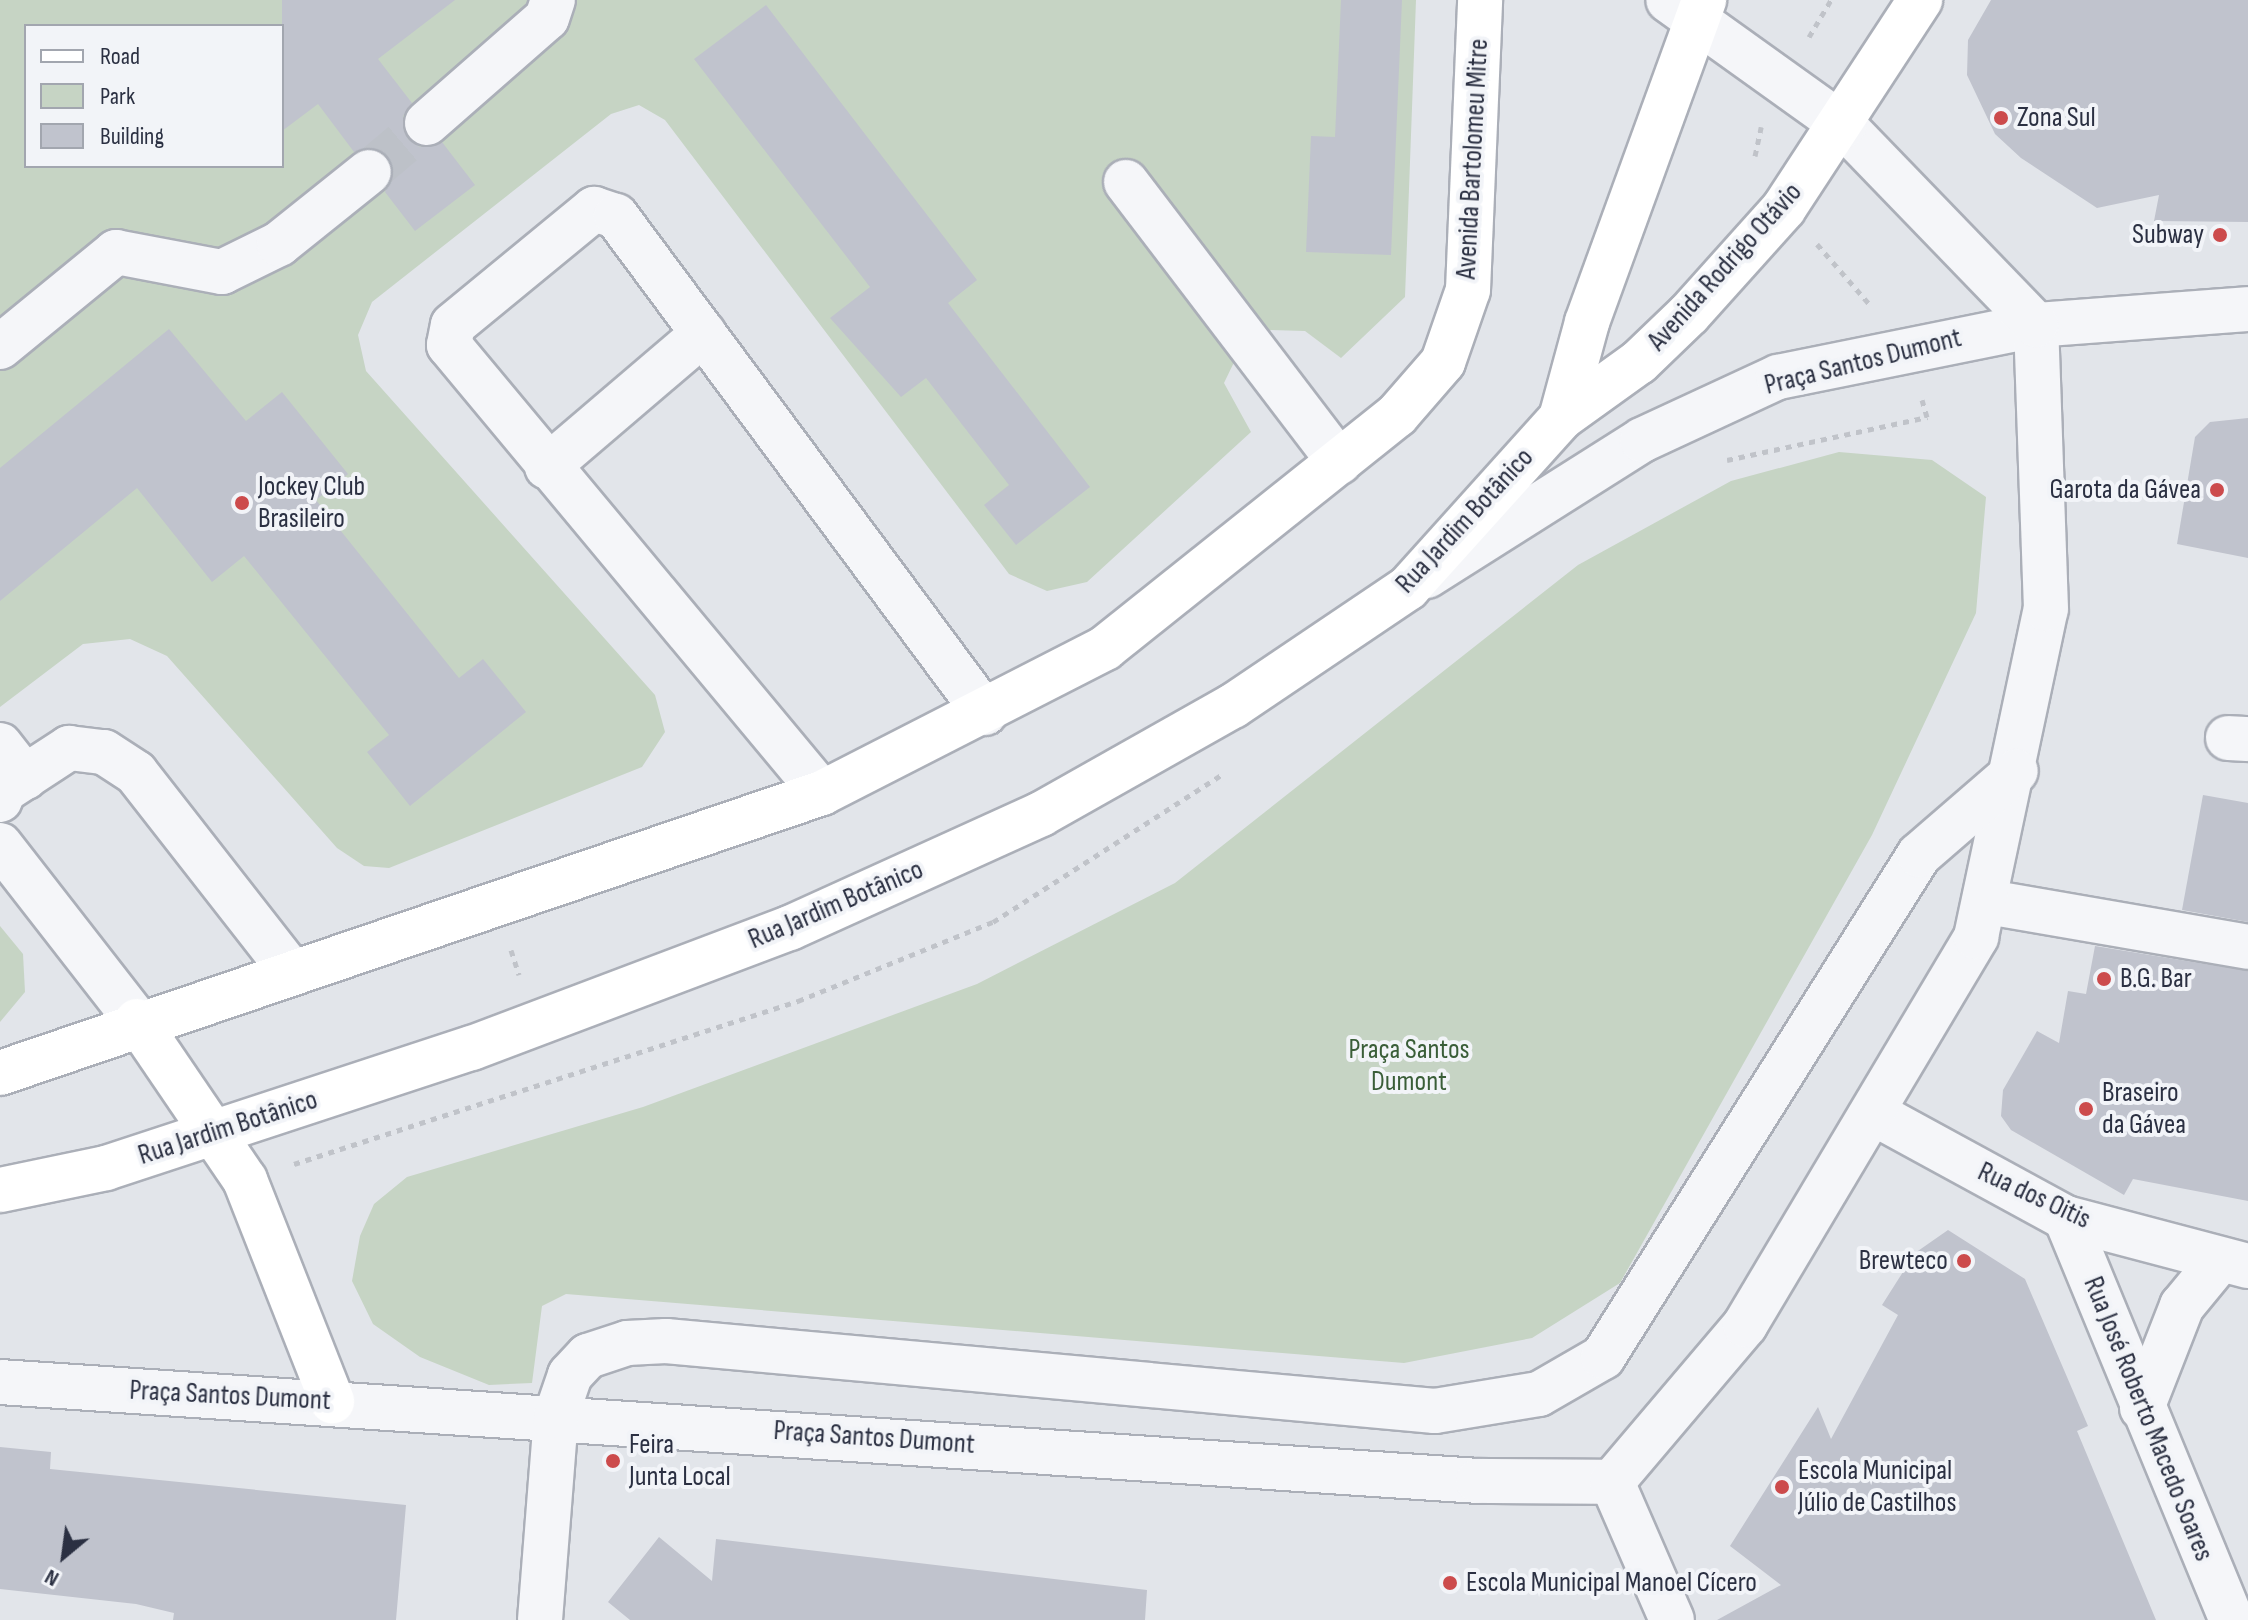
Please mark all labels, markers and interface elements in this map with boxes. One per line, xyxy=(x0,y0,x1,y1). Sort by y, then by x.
legend xyxy=(24,24,284,168)
street label: Avenida Bartolomeu Mitre xyxy=(1450,38,1496,280)
text: Road xyxy=(100,42,140,71)
text: Park xyxy=(100,82,135,111)
place label: Zona Sul xyxy=(2017,101,2096,135)
marker: Zona Sul xyxy=(1992,109,2010,127)
text: Building xyxy=(100,122,164,151)
street label: Avenida Rodrigo Otávio xyxy=(1641,176,1809,358)
place label: Subway xyxy=(2132,218,2204,252)
marker: Subway xyxy=(2211,226,2229,244)
street label: Praça Santos Dumont xyxy=(1761,321,1965,403)
street label: Rua Jardim Botânico xyxy=(1389,441,1541,601)
place label: Jockey Club Brasileiro xyxy=(258,470,365,536)
place label: Garota da Gávea xyxy=(2050,473,2201,507)
marker: Garota da Gávea xyxy=(2208,481,2226,499)
marker: Jockey Club Brasileiro xyxy=(233,494,251,512)
street label: Rua Jardim Botânico xyxy=(744,853,928,957)
place label: B.G. Bar xyxy=(2120,962,2192,996)
marker: B.G. Bar xyxy=(2095,970,2113,988)
park label: Praça Santos Dumont xyxy=(1348,1033,1470,1099)
place label: Braseiro da Gávea xyxy=(2102,1076,2186,1142)
street label: Rua Jardim Botânico xyxy=(134,1083,322,1173)
marker: Braseiro da Gávea xyxy=(2077,1100,2095,1118)
street label: Rua dos Oitis xyxy=(1972,1155,2096,1237)
place label: Brewteco xyxy=(1859,1244,1948,1278)
marker: Brewteco xyxy=(1955,1252,1973,1270)
street label: Rua José Roberto Macedo Soares xyxy=(2076,1272,2220,1566)
street label: Praça Santos Dumont xyxy=(129,1374,331,1418)
street label: Praça Santos Dumont xyxy=(772,1414,976,1462)
place label: Feira Junta Local xyxy=(629,1428,731,1494)
marker: Feira Junta Local xyxy=(604,1452,622,1470)
place label: Escola Municipal Júlio de Castilhos xyxy=(1798,1454,1956,1520)
marker: Escola Municipal Júlio de Castilhos xyxy=(1773,1478,1791,1496)
north arrow xyxy=(24,1516,104,1596)
text: N xyxy=(40,1563,64,1592)
place label: Escola Municipal Manoel Cícero xyxy=(1466,1566,1757,1600)
marker: Escola Municipal Manoel Cícero xyxy=(1441,1574,1459,1592)

